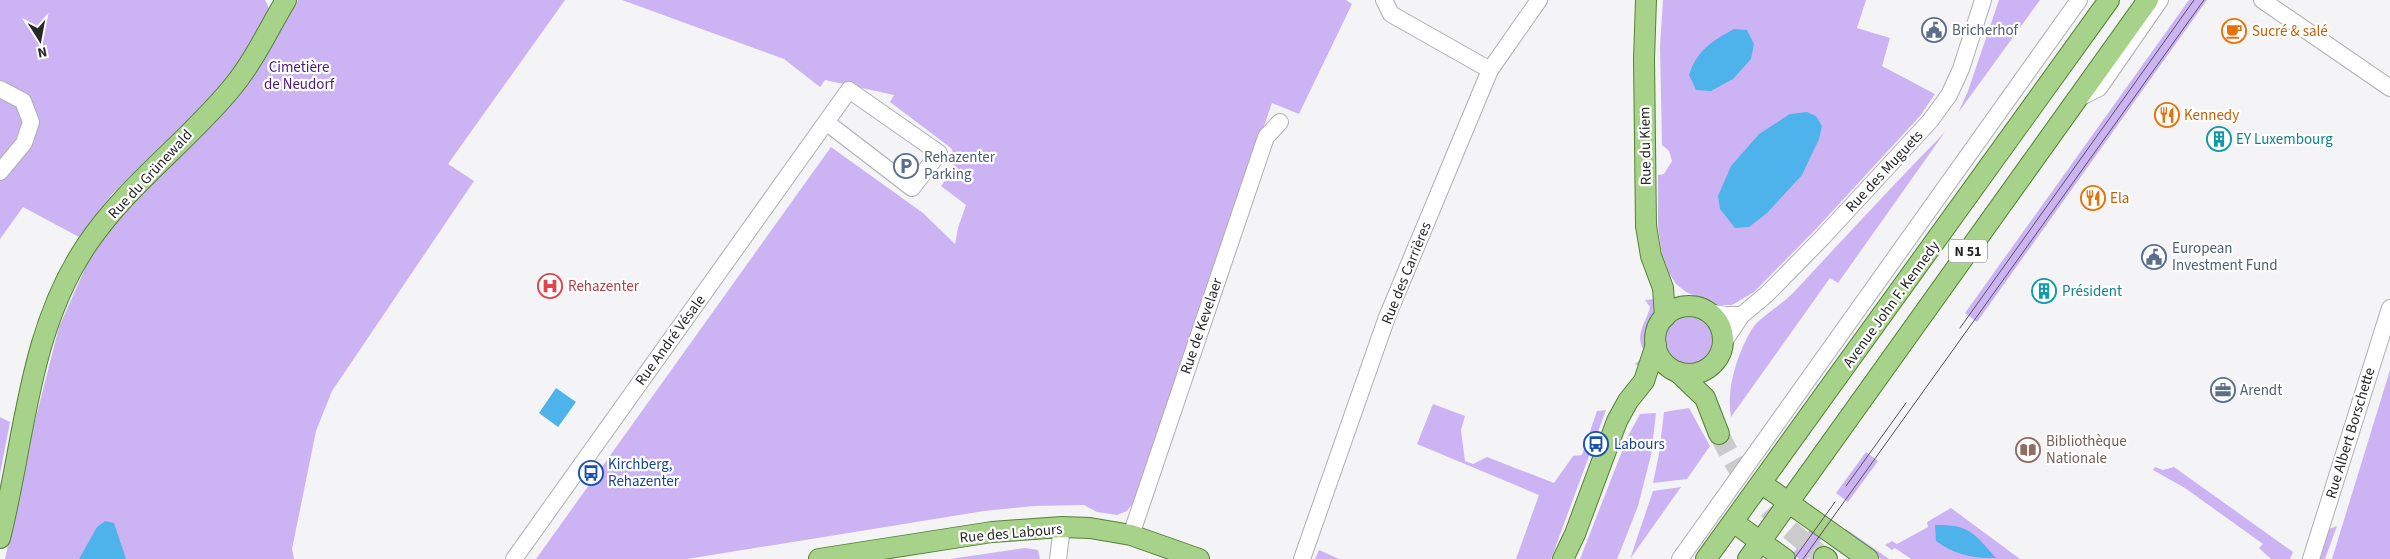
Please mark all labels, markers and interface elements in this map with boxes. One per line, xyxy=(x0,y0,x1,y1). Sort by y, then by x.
north arrow xyxy=(15,15,65,65)
public building icon: Bricherhof xyxy=(1921,17,1947,43)
cafe icon: Sucré & salé xyxy=(2221,18,2247,44)
place label: Bricherhof xyxy=(1952,20,2019,41)
place label: Sucré & salé xyxy=(2252,21,2328,42)
text: N xyxy=(36,41,49,62)
park label: Cimetière de Neudorf xyxy=(264,57,335,95)
restaurant icon: Kennedy xyxy=(2154,102,2180,128)
place label: Kennedy xyxy=(2184,105,2239,126)
street label: Rue du Kiem xyxy=(1634,106,1657,186)
street label: Rue du Grünewald xyxy=(103,125,197,224)
street label: Rue des Muguets xyxy=(1841,126,1928,217)
building icon: EY Luxembourg xyxy=(2206,126,2232,152)
place label: EY Luxembourg xyxy=(2236,129,2333,150)
place label: Rehazenter Parking xyxy=(924,147,996,185)
parking icon: Rehazenter Parking xyxy=(893,153,919,179)
restaurant icon: Ela xyxy=(2080,185,2106,211)
place label: Ela xyxy=(2110,188,2129,209)
street label: Rue des Carrières xyxy=(1376,219,1437,327)
street label: Avenue John F. Kennedy xyxy=(1838,237,1945,372)
place label: European Investment Fund xyxy=(2172,238,2278,276)
road number: N 51 xyxy=(1949,240,1987,262)
public building icon: European Investment Fund xyxy=(2141,244,2167,270)
hospital icon: Rehazenter xyxy=(537,273,563,299)
street label: Rue de Kevelaer xyxy=(1175,275,1228,377)
place label: Rehazenter xyxy=(568,276,640,297)
building icon: Président xyxy=(2031,278,2057,304)
place label: Président xyxy=(2062,281,2122,302)
street label: Rue André Vésale xyxy=(630,291,710,390)
street label: Rue Albert Borschette xyxy=(2321,365,2380,501)
office icon: Arendt xyxy=(2210,377,2236,403)
place label: Arendt xyxy=(2240,380,2282,401)
bus stop icon: Labours xyxy=(1583,431,1609,457)
place label: Bibliothèque Nationale xyxy=(2046,431,2127,469)
place label: Labours xyxy=(1614,434,1665,455)
library icon: Bibliothèque Nationale xyxy=(2015,437,2041,463)
place label: Kirchberg, Rehazenter xyxy=(608,454,680,492)
bus stop icon: Kirchberg, Rehazenter xyxy=(578,460,604,486)
street label: Rue des Labours xyxy=(959,519,1063,548)

